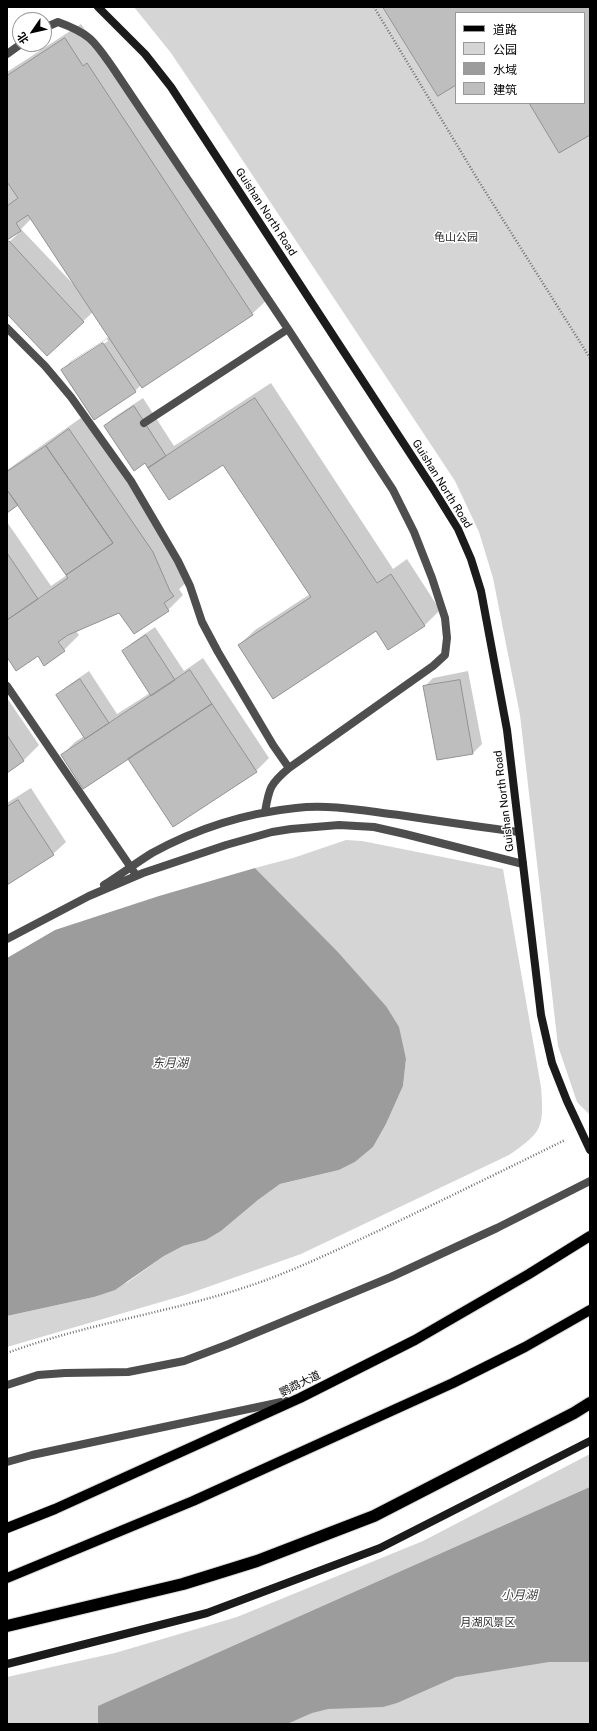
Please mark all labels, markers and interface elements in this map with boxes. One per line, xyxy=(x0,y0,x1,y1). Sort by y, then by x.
north arrow xyxy=(12,12,52,52)
legend xyxy=(455,12,585,104)
text: 道路 xyxy=(493,23,517,37)
text: 北 xyxy=(15,30,31,46)
text: 公园 xyxy=(493,43,517,57)
text: 水域 xyxy=(493,63,517,77)
text: 建筑 xyxy=(493,83,517,97)
street label: Guishan North Road xyxy=(233,166,299,258)
park label: 龟山公园 xyxy=(434,231,478,245)
street label: Guishan North Road xyxy=(409,437,475,531)
street label: Guishan North Road xyxy=(491,749,517,853)
water label: 东月湖 xyxy=(152,1056,188,1070)
street label: 鹦鹉大道 xyxy=(277,1368,323,1400)
water label: 小月湖 xyxy=(501,1588,537,1602)
park label: 月湖风景区 xyxy=(461,1616,515,1630)

